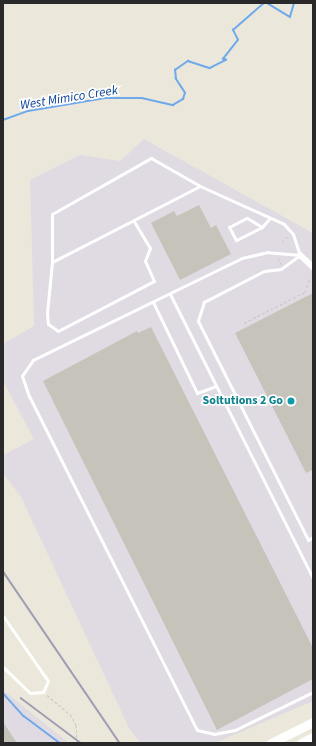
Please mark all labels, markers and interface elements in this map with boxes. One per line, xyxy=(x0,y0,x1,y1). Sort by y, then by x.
water label: West Mimico Creek xyxy=(19,83,119,113)
place label: Soltutions 2 Go xyxy=(203,394,283,408)
marker: Soltutions 2 Go xyxy=(286,396,296,406)

